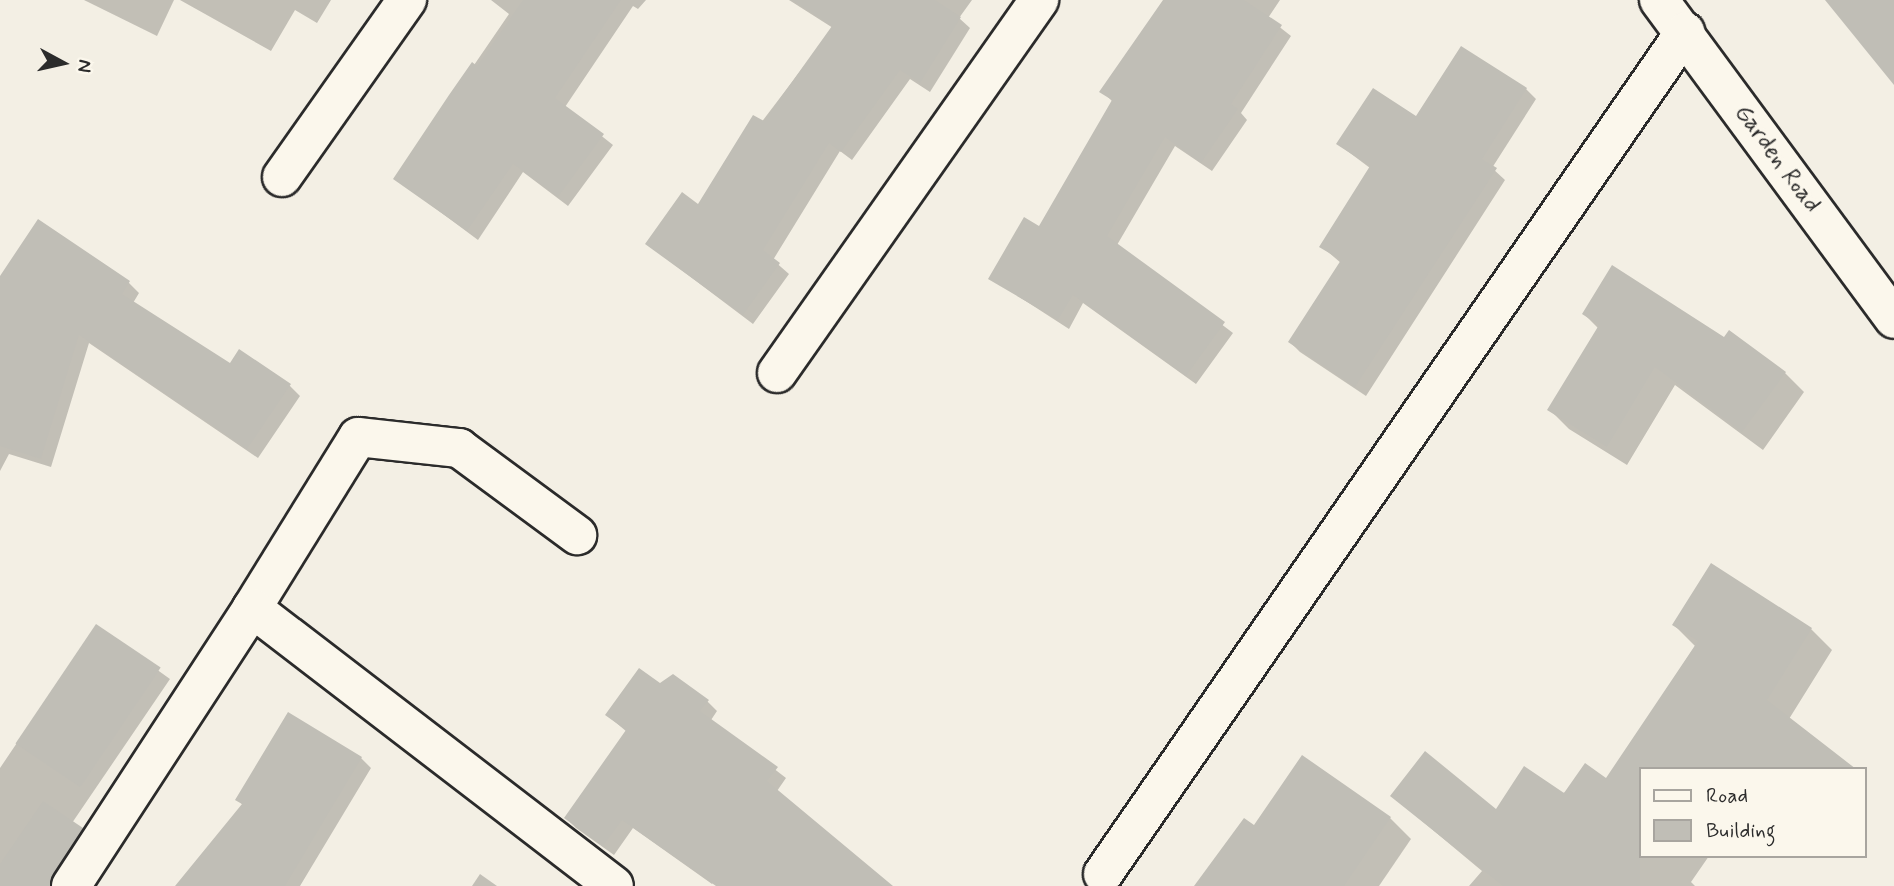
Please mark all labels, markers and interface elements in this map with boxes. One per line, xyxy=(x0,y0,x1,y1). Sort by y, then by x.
north arrow xyxy=(28,28,98,98)
text: N xyxy=(71,58,98,74)
street label: Garden Road xyxy=(1728,99,1826,219)
legend xyxy=(1638,767,1866,858)
text: Road xyxy=(1706,782,1748,810)
text: Building xyxy=(1706,817,1776,845)

